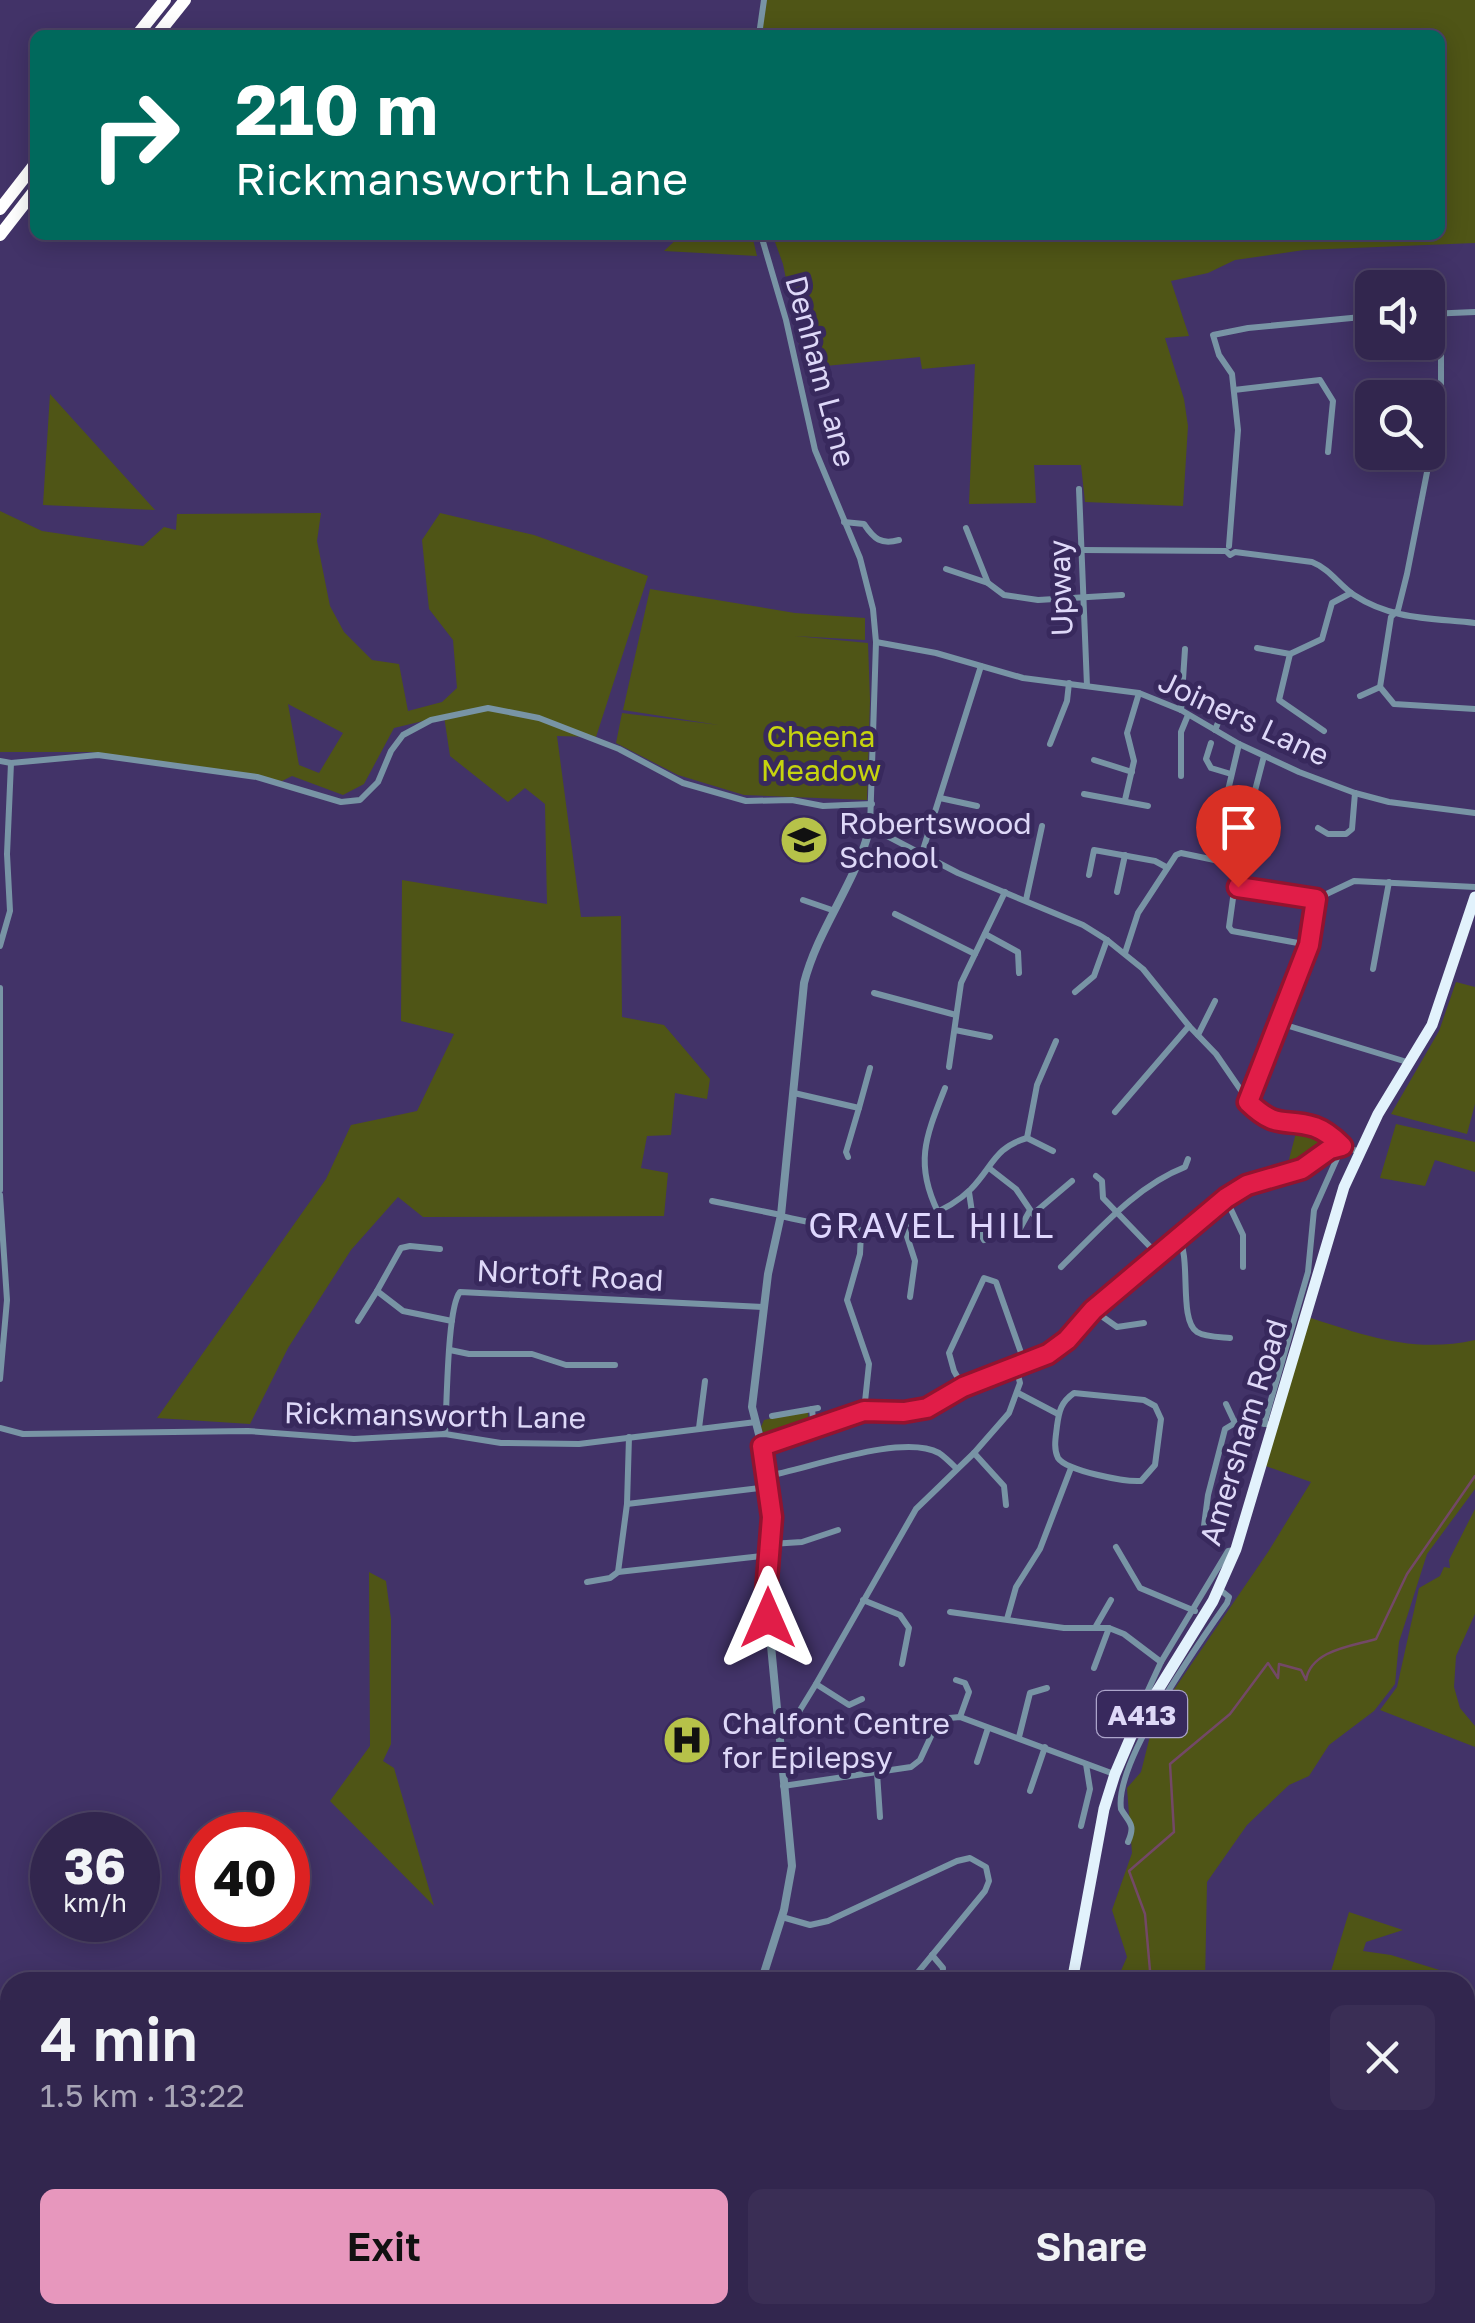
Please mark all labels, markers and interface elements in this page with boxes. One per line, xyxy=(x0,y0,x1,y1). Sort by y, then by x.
text: 210 m xyxy=(235,66,438,150)
icon: right xyxy=(70,70,200,200)
text: Rickmansworth Lane xyxy=(235,151,688,205)
map controls xyxy=(1355,270,1445,470)
button: sound xyxy=(1355,270,1445,360)
street label: Denham Lane xyxy=(778,271,864,471)
button: search xyxy=(1355,380,1445,470)
street label: Upway xyxy=(1040,539,1080,637)
street label: Joiners Lane xyxy=(1153,663,1335,773)
park label: Cheena Meadow xyxy=(761,718,881,788)
pin xyxy=(1196,785,1281,888)
icon: arrive xyxy=(1211,800,1266,855)
place label: Robertswood School xyxy=(839,805,1032,875)
school or university icon: Robertswood School xyxy=(778,814,830,866)
district label: GRAVEL HILL xyxy=(808,1204,1056,1246)
street label: Nortoft Road xyxy=(476,1252,664,1298)
street label: Amersham Road xyxy=(1191,1315,1295,1549)
street label: Rickmansworth Lane xyxy=(284,1394,586,1436)
position arrow xyxy=(716,1566,820,1670)
road number: A413 xyxy=(1097,1691,1187,1737)
place label: Chalfont Centre for Epilepsy xyxy=(722,1705,950,1775)
hospital icon: Chalfont Centre for Epilepsy xyxy=(661,1714,713,1766)
speed limit sign: 40 xyxy=(180,1812,310,1942)
text: 36 xyxy=(64,1835,126,1895)
text: km/h xyxy=(63,1887,127,1918)
text: 4 min xyxy=(40,2002,198,2074)
button: close xyxy=(1330,2005,1435,2110)
text: 1.5 km · 13:22 xyxy=(40,2076,245,2114)
button: Exit xyxy=(40,2189,728,2304)
button: Share xyxy=(748,2189,1435,2304)

